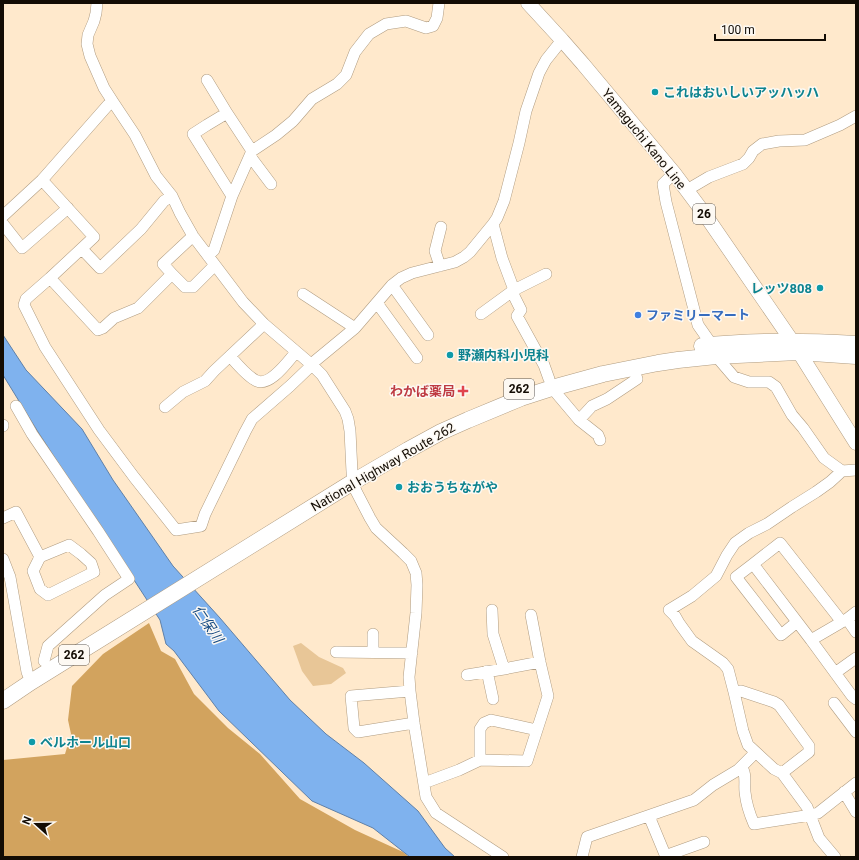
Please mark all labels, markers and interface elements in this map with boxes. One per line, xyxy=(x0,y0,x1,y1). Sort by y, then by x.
scale bar xyxy=(715,16,825,42)
text: 100 m xyxy=(721,23,755,37)
place label: これはおいしいアッハッハ xyxy=(663,85,819,100)
street label: Yamaguchi Kano Line xyxy=(599,86,689,192)
marker: これはおいしいアッハッハ xyxy=(650,87,660,97)
road number: 26 xyxy=(693,204,715,224)
place label: レッツ808 xyxy=(751,281,812,296)
marker: レッツ808 xyxy=(815,283,825,293)
place label: ファミリーマート xyxy=(646,308,750,323)
marker: ファミリーマート xyxy=(633,310,643,320)
place label: 野瀬内科小児科 xyxy=(458,348,549,363)
marker: 野瀬内科小児科 xyxy=(445,350,455,360)
road number: 262 xyxy=(504,379,534,399)
place label: わかば薬局 xyxy=(390,384,455,399)
marker: わかば薬局 xyxy=(458,386,468,396)
street label: National Highway Route 262 xyxy=(308,420,458,514)
place label: おおうちながや xyxy=(407,480,498,495)
marker: おおうちながや xyxy=(394,482,404,492)
water label: 仁保川 xyxy=(190,602,227,648)
road number: 262 xyxy=(59,645,89,665)
place label: ベルホール山口 xyxy=(40,735,131,750)
marker: ベルホール山口 xyxy=(27,737,37,747)
north arrow xyxy=(16,804,56,844)
text: N xyxy=(20,814,35,827)

